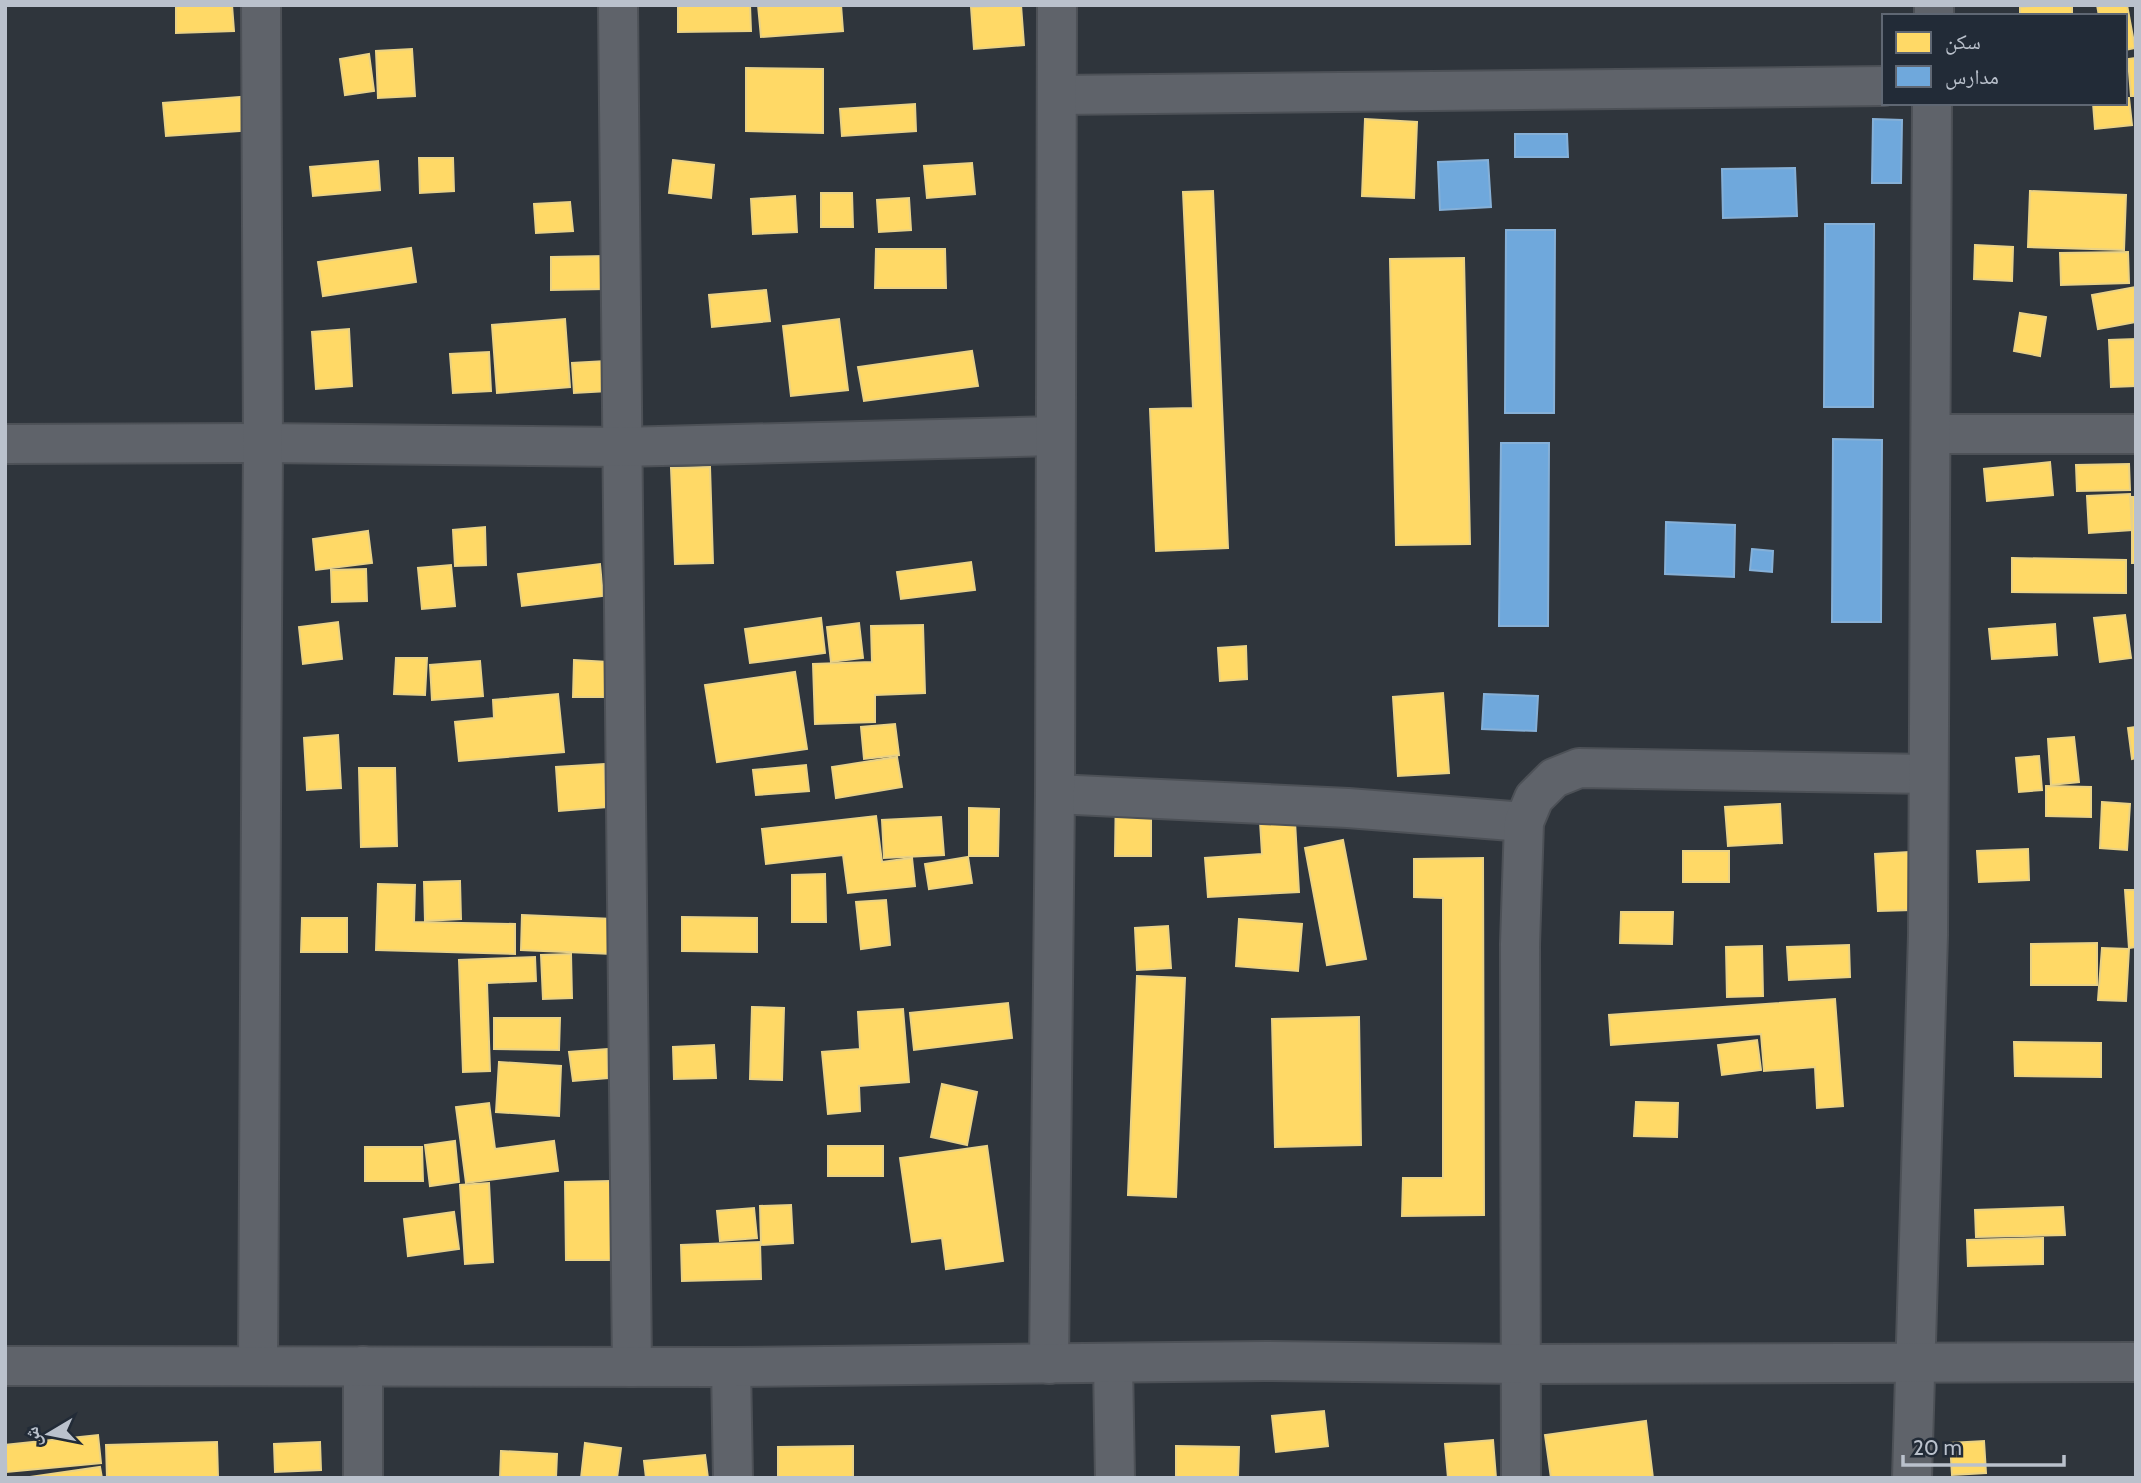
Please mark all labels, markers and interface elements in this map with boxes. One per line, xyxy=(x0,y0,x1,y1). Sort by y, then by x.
legend xyxy=(1882,14,2127,105)
text: سكن xyxy=(1945,29,1981,55)
text: مدارس xyxy=(1945,64,1999,90)
north arrow xyxy=(14,1399,84,1469)
scale bar xyxy=(1903,1424,2064,1468)
text: ش xyxy=(20,1425,46,1449)
text: 20 m xyxy=(1913,1435,1962,1460)

